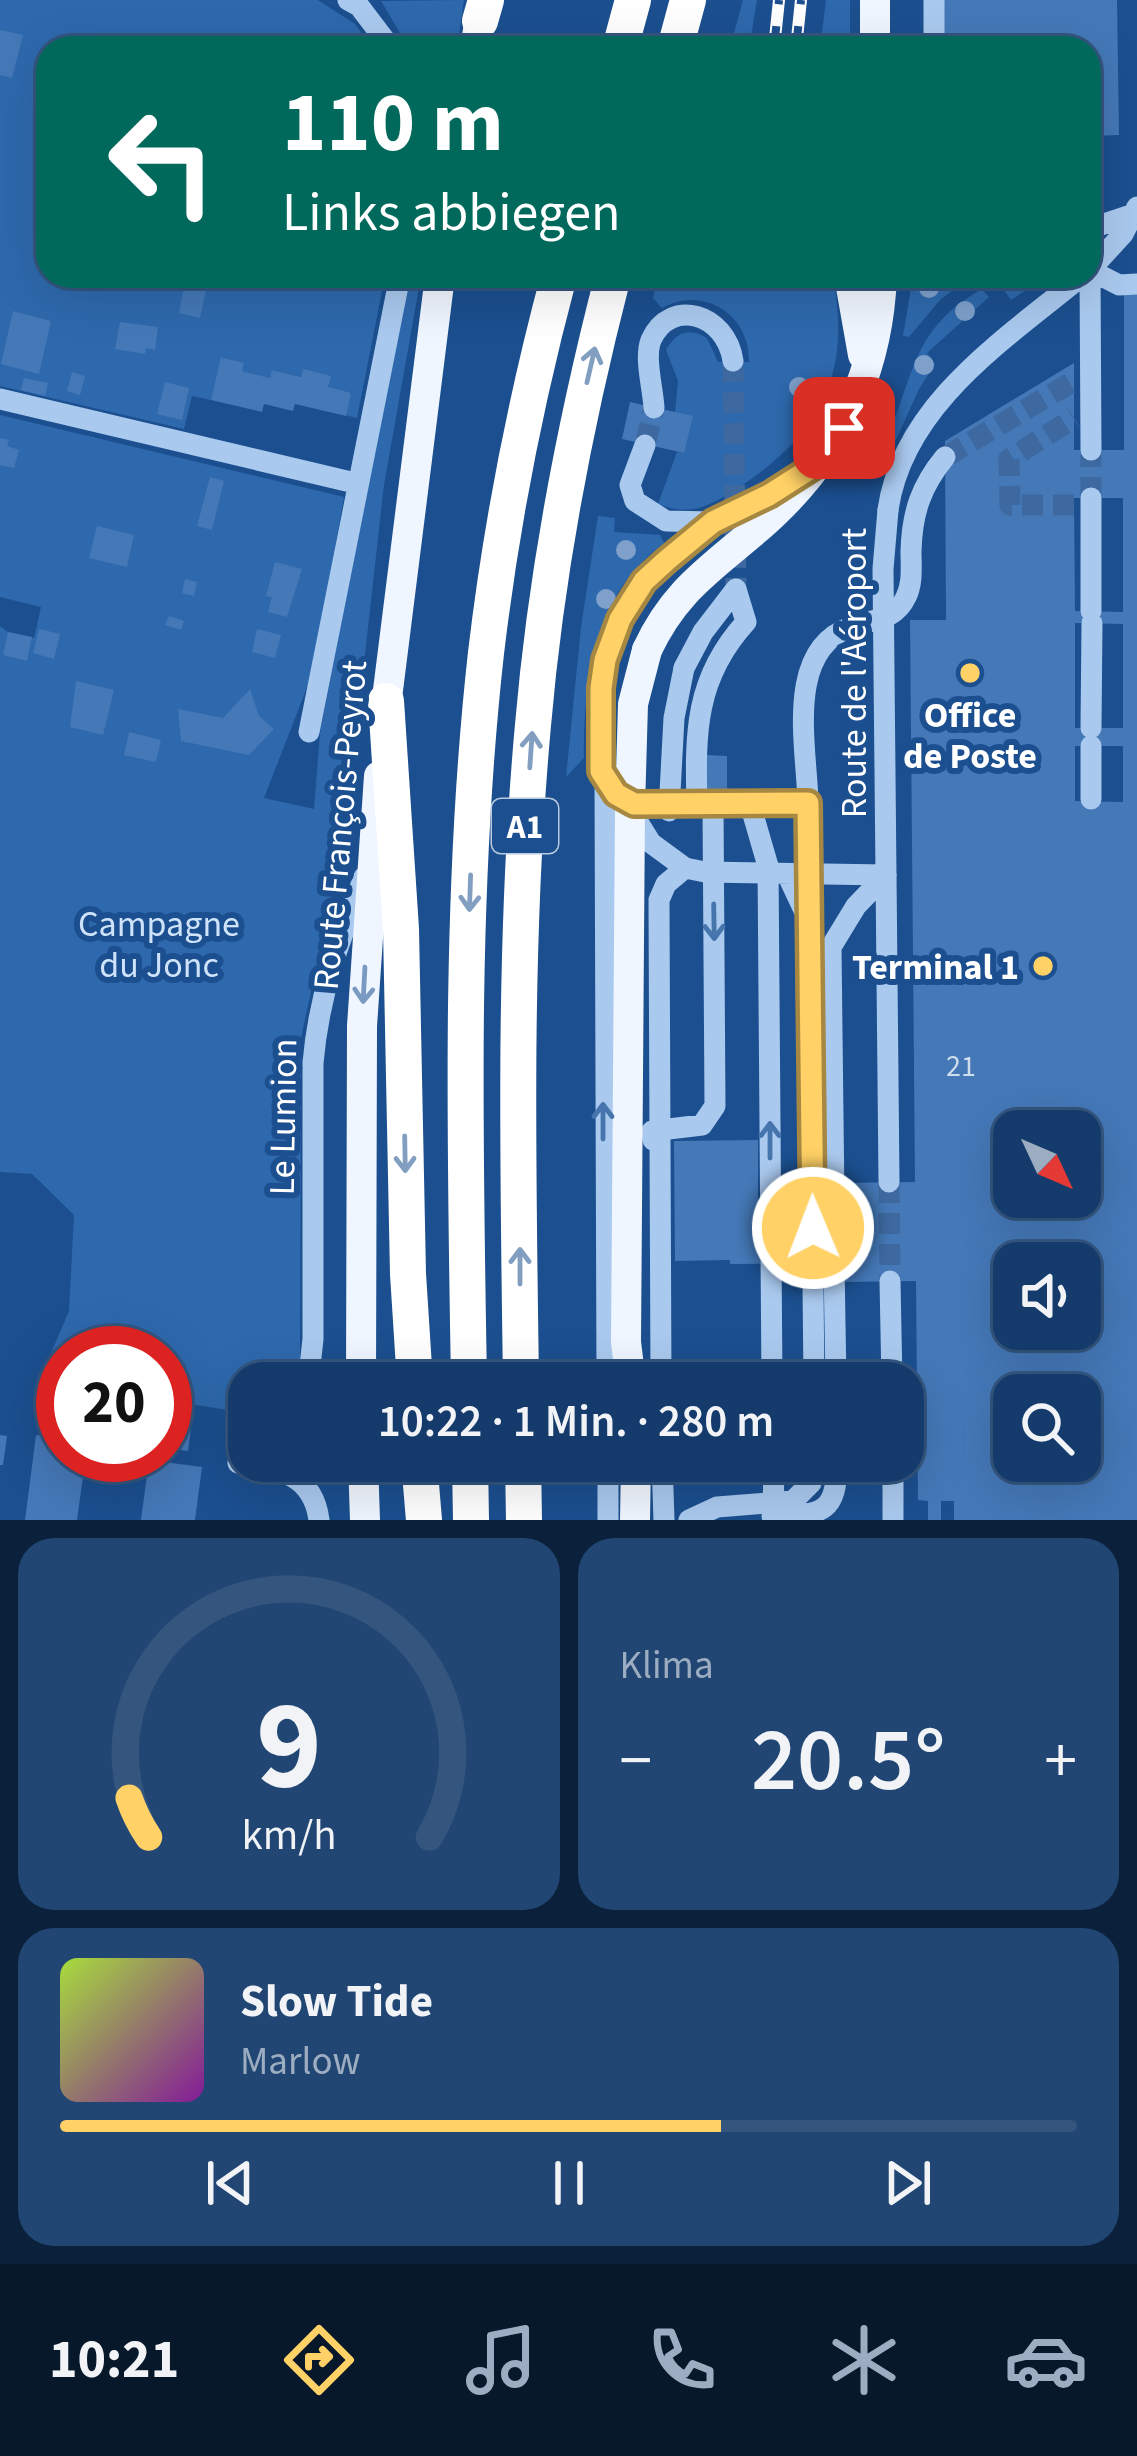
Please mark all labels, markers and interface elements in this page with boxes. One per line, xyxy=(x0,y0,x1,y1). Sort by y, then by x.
text: 110 m xyxy=(282,64,504,184)
icon: left xyxy=(84,84,240,240)
text: Links abbiegen xyxy=(282,175,621,252)
one-way arrow xyxy=(581,347,604,385)
pin xyxy=(793,377,895,479)
icon: arrive xyxy=(811,395,877,461)
street label: Route de l'Aéroport xyxy=(829,528,880,818)
street label: Route François-Peyrot xyxy=(301,658,380,992)
marker: Office de Poste xyxy=(957,660,983,686)
place label: Office de Poste xyxy=(903,690,1037,782)
one-way arrow xyxy=(519,731,542,770)
road number: A1 xyxy=(492,799,558,853)
one-way arrow xyxy=(458,873,481,912)
park label: Campagne du Jonc xyxy=(78,899,240,991)
one-way arrow xyxy=(703,902,725,941)
place label: Terminal 1 xyxy=(852,942,1019,993)
marker: Terminal 1 xyxy=(1030,953,1056,979)
one-way arrow xyxy=(353,965,376,1004)
street label: Le Lumion xyxy=(257,1038,310,1196)
house number: 21 xyxy=(946,1045,976,1088)
one-way arrow xyxy=(592,1102,614,1141)
north arrow xyxy=(993,1110,1101,1218)
map controls xyxy=(993,1110,1101,1482)
one-way arrow xyxy=(759,1121,781,1160)
one-way arrow xyxy=(394,1134,417,1173)
position arrow xyxy=(750,1165,876,1291)
button: sound xyxy=(993,1242,1101,1350)
one-way arrow xyxy=(509,1247,531,1286)
speed limit sign: 20 xyxy=(36,1326,192,1482)
button: search xyxy=(993,1374,1101,1482)
text: 10:22 · 1 Min. · 280 m xyxy=(378,1390,774,1454)
text: Klima xyxy=(620,1638,714,1694)
text: 9 xyxy=(256,1658,322,1836)
text: 20.5° xyxy=(751,1697,946,1825)
text: − xyxy=(620,1714,652,1808)
text: + xyxy=(1044,1714,1077,1808)
text: km/h xyxy=(241,1805,336,1866)
text: Slow Tide xyxy=(240,1970,433,2034)
text: Marlow xyxy=(240,2034,361,2090)
icon: previous xyxy=(197,2150,263,2216)
icon: pause xyxy=(536,2150,602,2216)
icon: next xyxy=(875,2150,941,2216)
icon: directions xyxy=(277,2318,361,2402)
icon: music xyxy=(459,2318,543,2402)
icon: phone xyxy=(640,2318,724,2402)
icon: climate xyxy=(822,2318,906,2402)
icon: car xyxy=(1004,2318,1088,2402)
text: 10:21 xyxy=(49,2322,179,2399)

